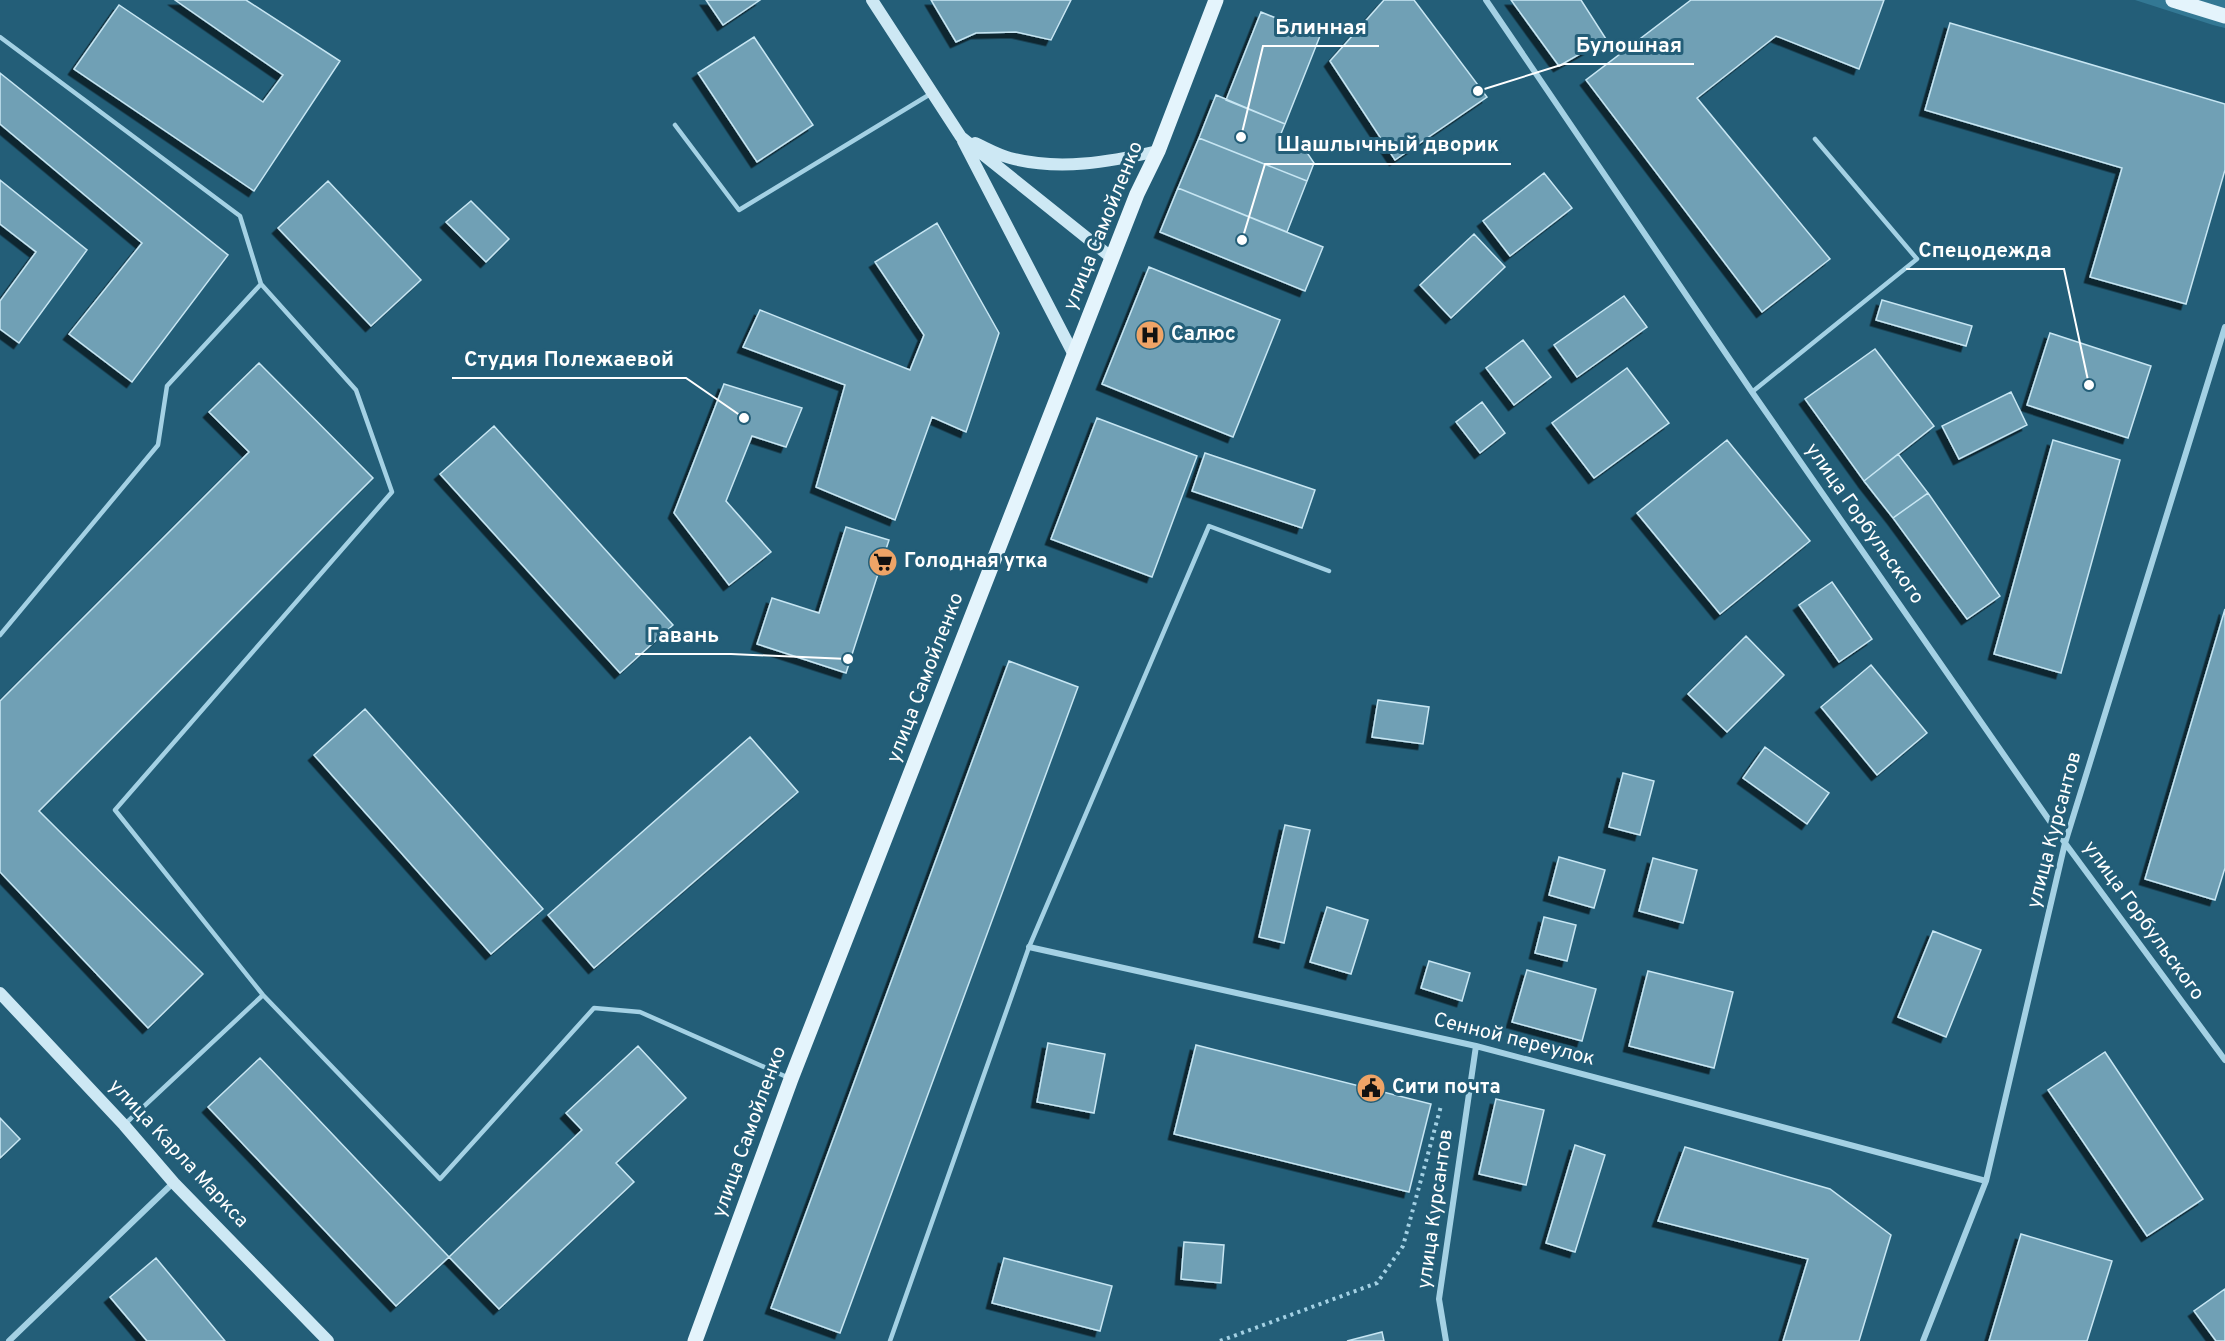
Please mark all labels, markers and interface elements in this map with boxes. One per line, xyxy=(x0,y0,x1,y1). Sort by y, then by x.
callout: Блинная xyxy=(1263,7,1379,46)
text: Блинная xyxy=(1275,15,1367,42)
callout: Булошная xyxy=(1564,25,1694,64)
text: Булошная xyxy=(1576,33,1682,60)
callout: Шашлычный дворик xyxy=(1265,125,1511,164)
text: Шашлычный дворик xyxy=(1277,132,1499,159)
street label: улица Самойленко xyxy=(1058,138,1150,314)
callout: Спецодежда xyxy=(1906,230,2064,269)
text: Спецодежда xyxy=(1918,238,2052,265)
hospital icon: Салюс xyxy=(1134,319,1166,351)
place label: Салюс xyxy=(1171,322,1236,348)
callout: Студия Полежаевой xyxy=(452,339,686,378)
text: Студия Полежаевой xyxy=(464,347,674,374)
street label: улица Горбульского xyxy=(1799,438,1929,610)
supermarket icon: Голодная утка xyxy=(867,546,899,578)
place label: Голодная утка xyxy=(904,549,1048,575)
street label: улица Самойленко xyxy=(882,589,970,767)
callout: Гавань xyxy=(635,615,731,654)
text: Гавань xyxy=(647,623,719,650)
street label: улица Курсантов xyxy=(2022,749,2088,911)
street label: улица Горбульского xyxy=(2076,836,2210,1006)
street label: Сенной переулок xyxy=(1430,1007,1598,1073)
street label: улица Самойленко xyxy=(707,1043,793,1221)
public building icon: Сити почта xyxy=(1355,1072,1387,1104)
street label: улица Карла Маркса xyxy=(102,1074,254,1234)
place label: Сити почта xyxy=(1392,1075,1501,1101)
street label: улица Курсантов xyxy=(1412,1127,1460,1291)

